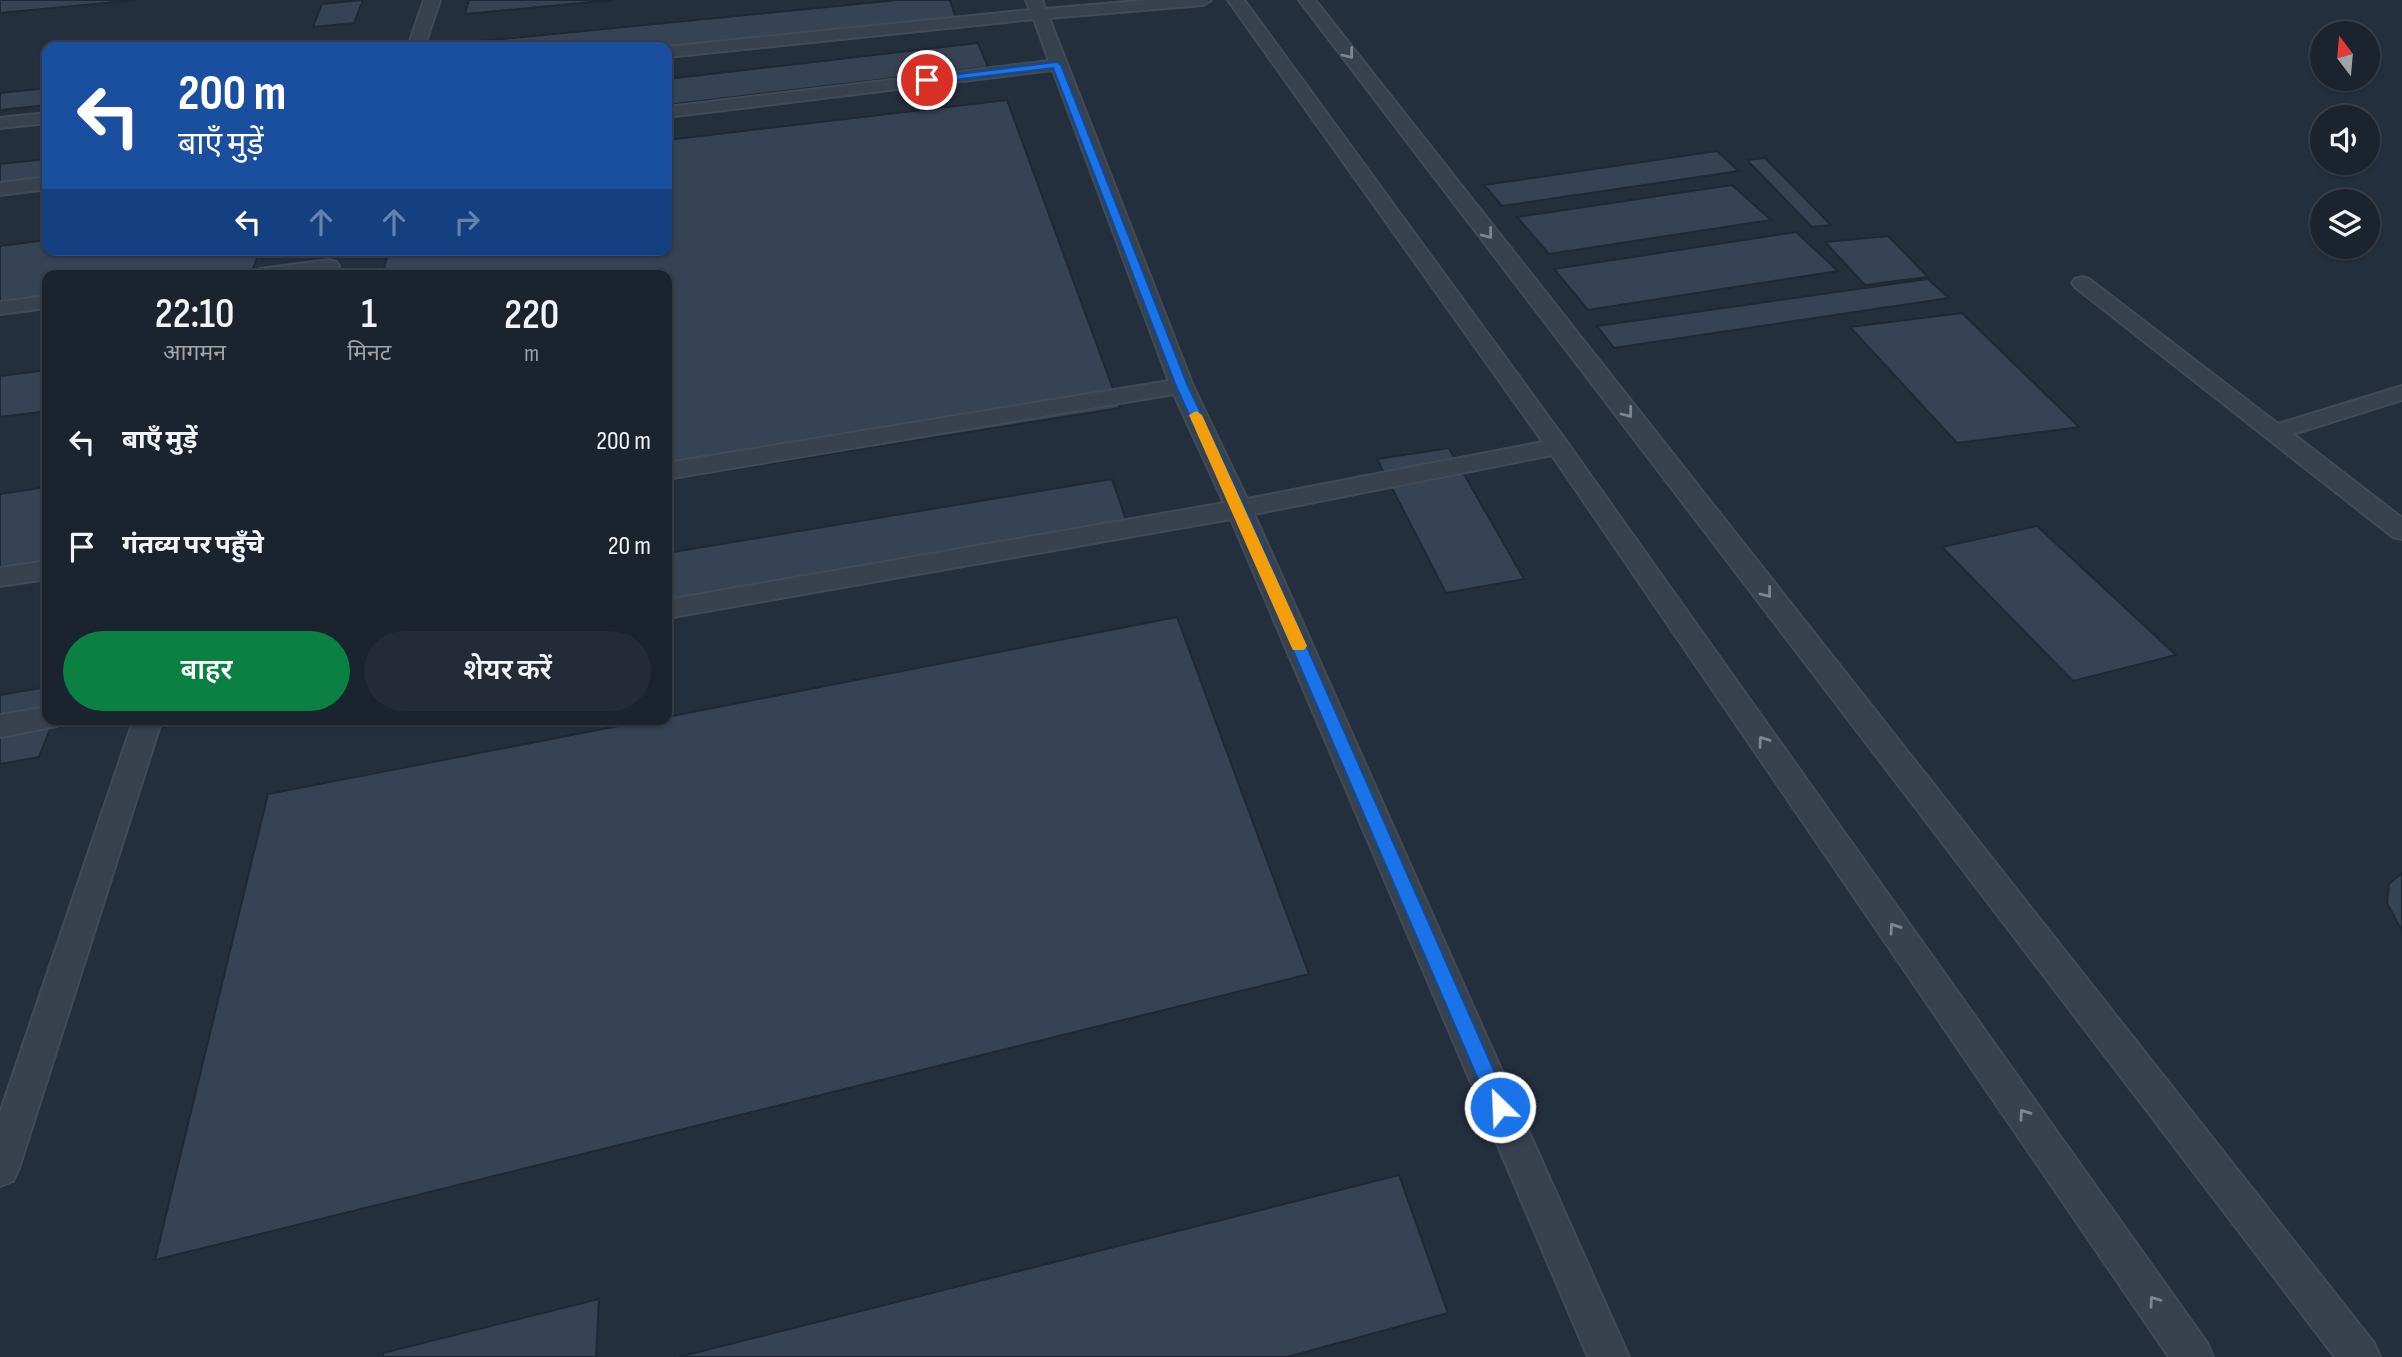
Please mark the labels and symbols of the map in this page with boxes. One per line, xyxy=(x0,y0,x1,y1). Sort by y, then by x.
north arrow xyxy=(2310,21,2380,91)
one-way arrow xyxy=(1340,46,1353,59)
pin xyxy=(897,50,957,110)
one-way arrow xyxy=(1480,226,1493,238)
one-way arrow xyxy=(1619,406,1632,418)
one-way arrow xyxy=(1759,585,1772,598)
one-way arrow xyxy=(1759,736,1771,749)
one-way arrow xyxy=(1890,923,1902,936)
position arrow xyxy=(1463,1070,1537,1144)
one-way arrow xyxy=(2020,1109,2032,1122)
one-way arrow xyxy=(2150,1296,2162,1309)

